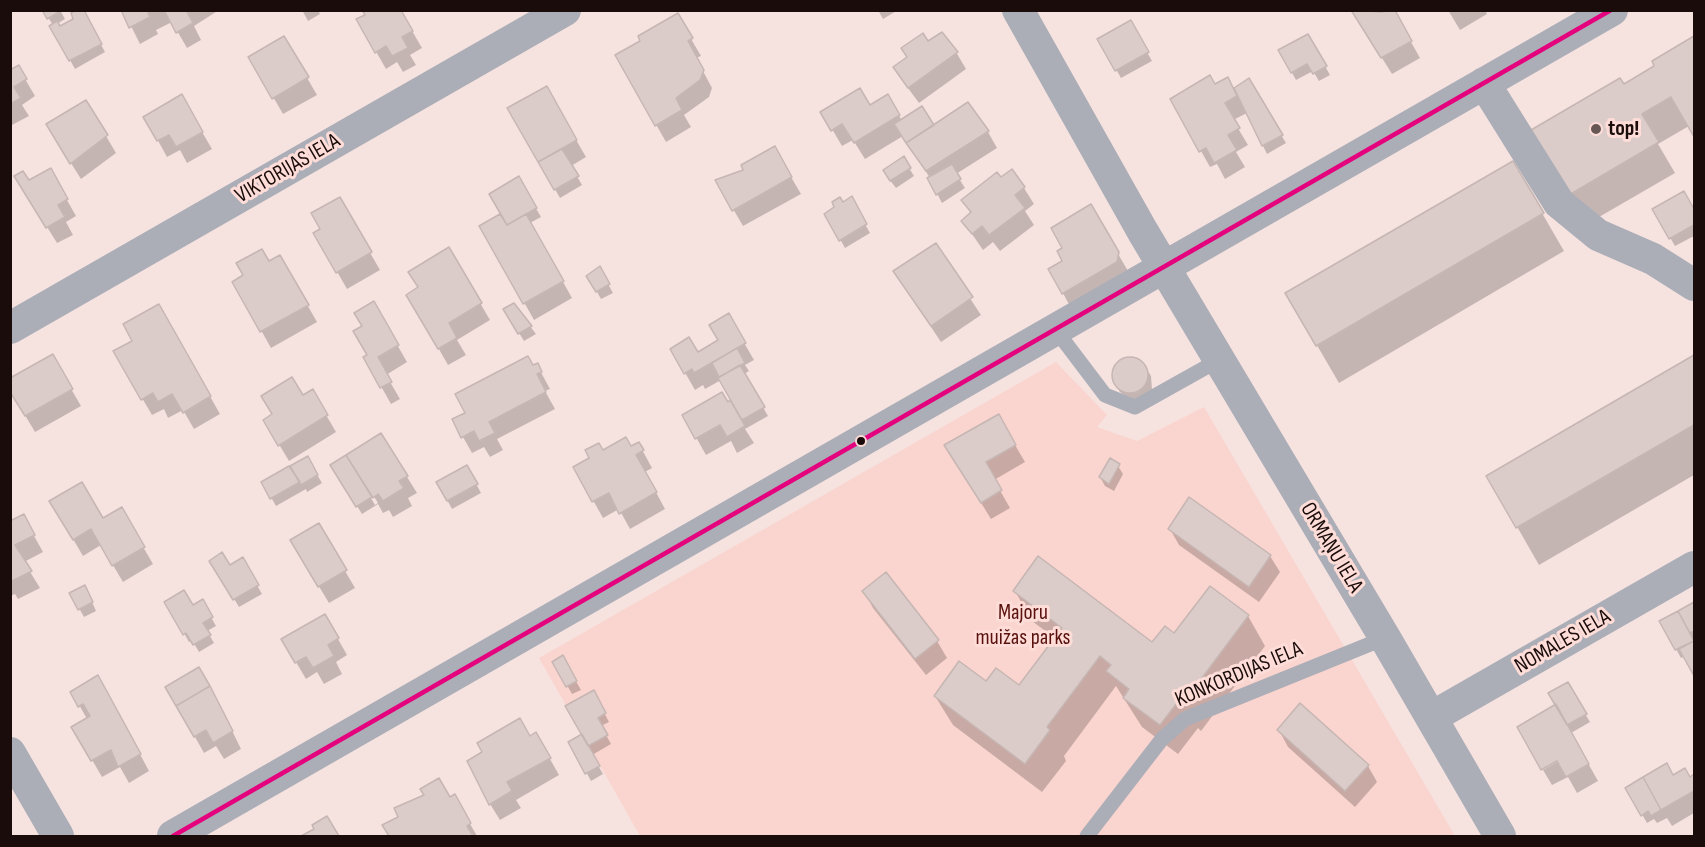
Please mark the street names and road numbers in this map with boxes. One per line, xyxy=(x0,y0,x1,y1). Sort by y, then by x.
street label: VIKTORIJAS IELA xyxy=(231,128,345,210)
street label: ORMAŅU IELA xyxy=(1294,498,1368,598)
street label: NOMALES IELA xyxy=(1511,604,1615,680)
street label: KONKORDIJAS IELA xyxy=(1171,636,1307,714)

